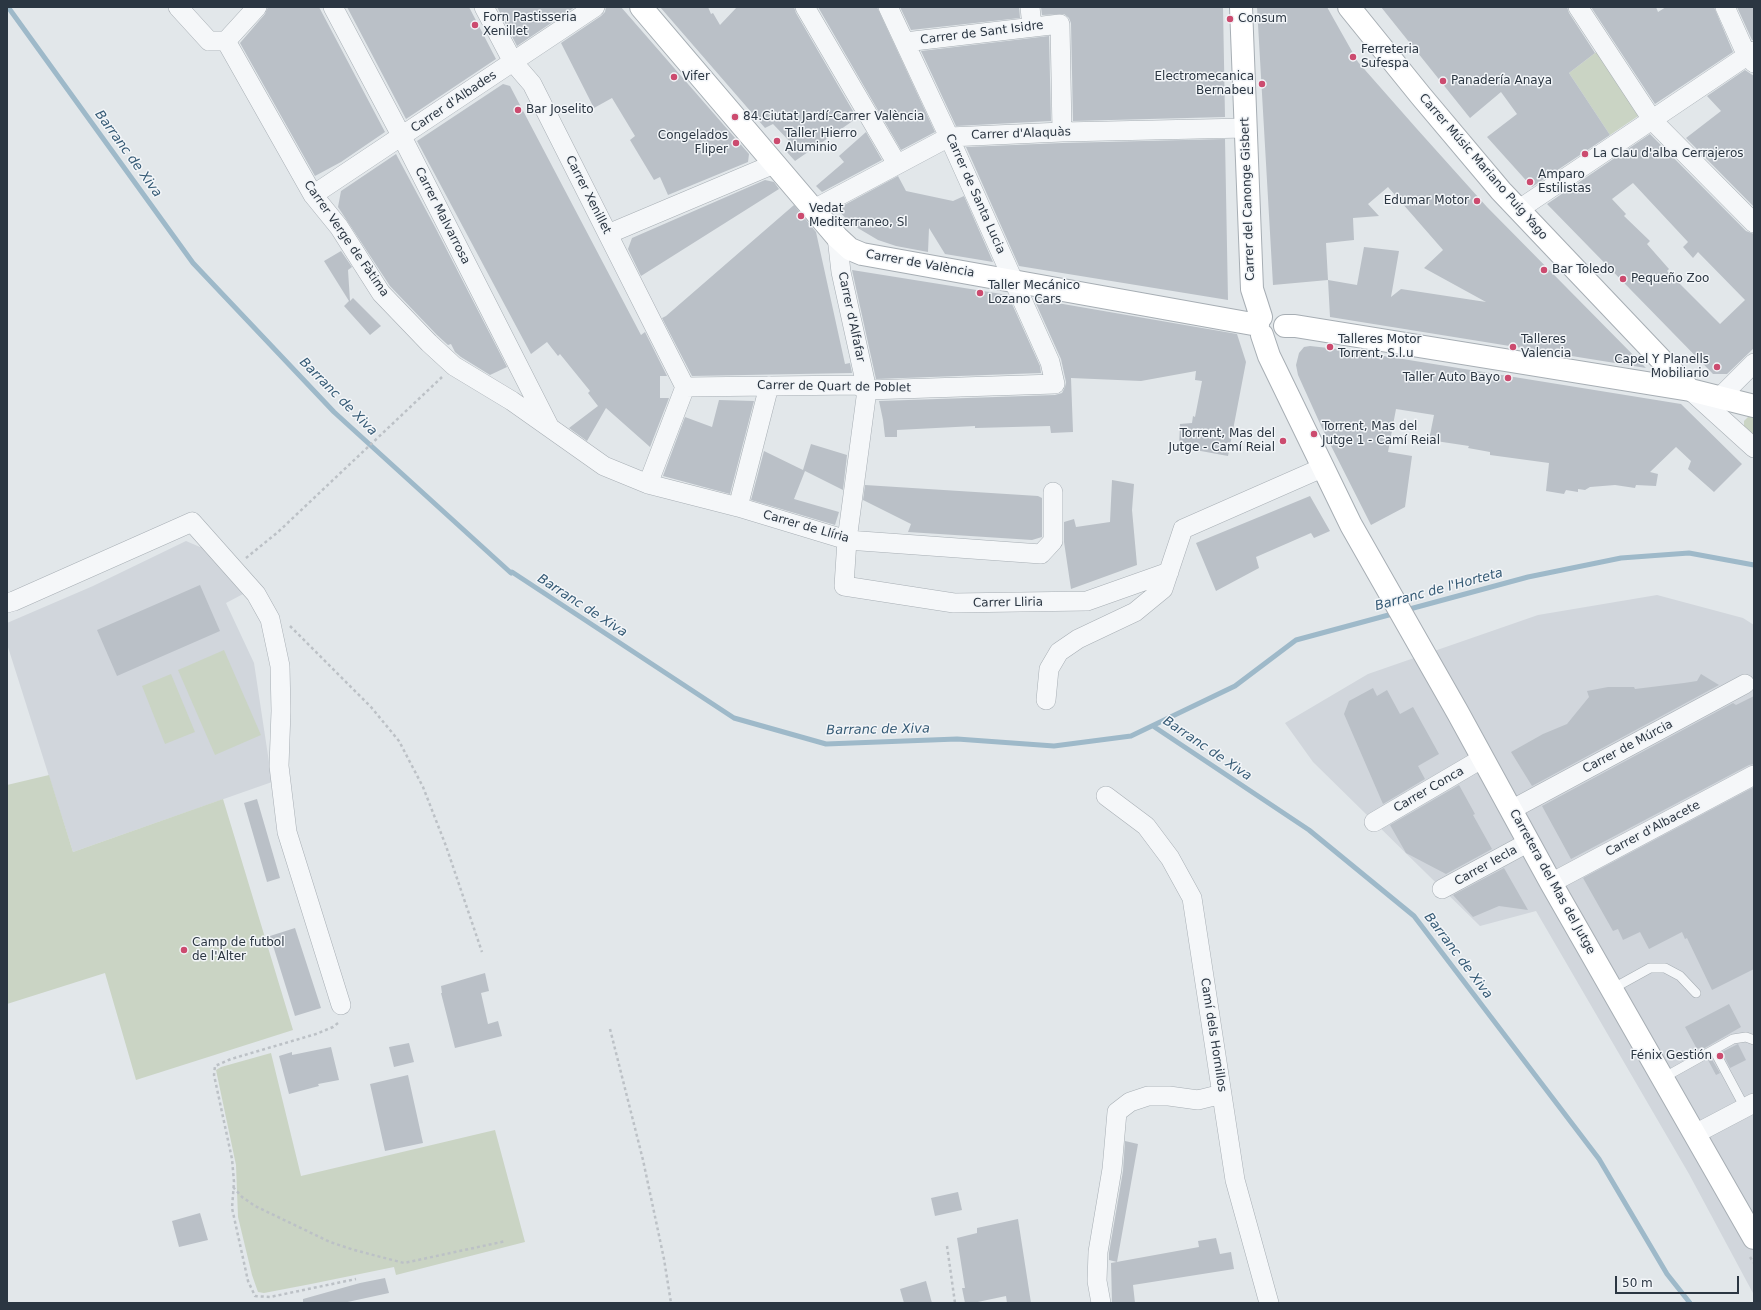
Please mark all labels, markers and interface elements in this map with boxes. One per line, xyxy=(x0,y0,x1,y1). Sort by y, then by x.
place label: Forn Pastisseria Xenillet xyxy=(483,11,577,39)
place label: Consum xyxy=(1238,12,1287,26)
marker: Consum xyxy=(1225,14,1235,24)
street label: Carrer de Sant Isidre xyxy=(920,18,1044,48)
marker: Forn Pastisseria Xenillet xyxy=(470,20,480,30)
place label: Ferreteria Sufespa xyxy=(1361,43,1419,71)
marker: Ferreteria Sufespa xyxy=(1348,52,1358,62)
street label: Carrer d'Albades xyxy=(409,68,499,136)
place label: Vifer xyxy=(682,70,710,84)
place label: Electromecanica Bernabeu xyxy=(1154,70,1254,98)
marker: Vifer xyxy=(669,72,679,82)
place label: Panadería Anaya xyxy=(1451,74,1552,88)
marker: Panadería Anaya xyxy=(1438,76,1448,86)
marker: Electromecanica Bernabeu xyxy=(1257,79,1267,89)
street label: Carrer Músic Mariano Puig Yago xyxy=(1416,91,1550,243)
place label: Bar Joselito xyxy=(526,103,594,117)
marker: Bar Joselito xyxy=(513,105,523,115)
water label: Barranc de Xiva xyxy=(91,108,165,200)
place label: 84.Ciutat Jardí-Carrer València xyxy=(743,110,924,124)
marker: 84.Ciutat Jardí-Carrer València xyxy=(730,112,740,122)
street label: Carrer del Canonge Gisbert xyxy=(1238,117,1258,281)
street label: Carrer d'Alaquàs xyxy=(971,125,1071,143)
place label: Taller Hierro Aluminio xyxy=(785,127,857,155)
place label: Congelados Fliper xyxy=(658,129,728,157)
street label: Carrer de Santa Lucia xyxy=(942,132,1008,256)
marker: Taller Hierro Aluminio xyxy=(772,136,782,146)
marker: Congelados Fliper xyxy=(731,138,741,148)
place label: La Clau d'alba Cerrajeros xyxy=(1593,147,1743,161)
marker: La Clau d'alba Cerrajeros xyxy=(1580,149,1590,159)
street label: Carrer Xenillet xyxy=(562,153,614,237)
street label: Carrer Malvarrosa xyxy=(411,165,473,267)
place label: Amparo Estilistas xyxy=(1538,168,1591,196)
marker: Amparo Estilistas xyxy=(1525,177,1535,187)
street label: Carrer Verge de Fàtima xyxy=(300,178,392,300)
place label: Edumar Motor xyxy=(1384,194,1469,208)
marker: Edumar Motor xyxy=(1472,196,1482,206)
place label: Vedat Mediterraneo, Sl xyxy=(809,202,908,230)
marker: Vedat Mediterraneo, Sl xyxy=(796,211,806,221)
street label: Carrer de València xyxy=(864,247,976,281)
place label: Bar Toledo xyxy=(1552,263,1615,277)
marker: Bar Toledo xyxy=(1539,265,1549,275)
street label: Carrer d'Alfafar xyxy=(834,271,868,363)
place label: Pequeño Zoo xyxy=(1631,272,1709,286)
marker: Pequeño Zoo xyxy=(1618,274,1628,284)
place label: Taller Mecánico Lozano Cars xyxy=(988,279,1080,307)
marker: Taller Mecánico Lozano Cars xyxy=(975,288,985,298)
place label: Talleres Motor Torrent, S.l.u xyxy=(1338,333,1422,361)
place label: Talleres Valencia xyxy=(1521,333,1571,361)
marker: Talleres Motor Torrent, S.l.u xyxy=(1325,342,1335,352)
marker: Talleres Valencia xyxy=(1508,342,1518,352)
place label: Capel Y Planells Mobiliario xyxy=(1614,353,1709,381)
water label: Barranc de Xiva xyxy=(296,355,380,439)
marker: Capel Y Planells Mobiliario xyxy=(1712,362,1722,372)
place label: Taller Auto Bayo xyxy=(1403,371,1500,385)
marker: Taller Auto Bayo xyxy=(1503,373,1513,383)
street label: Carrer de Quart de Poblet xyxy=(757,378,911,396)
place label: Torrent, Mas del Jutge 1 - Camí Reial xyxy=(1322,420,1440,448)
place label: Torrent, Mas del Jutge - Camí Reial xyxy=(1168,427,1275,455)
marker: Torrent, Mas del Jutge 1 - Camí Reial xyxy=(1309,429,1319,439)
marker: Torrent, Mas del Jutge - Camí Reial xyxy=(1278,436,1288,446)
street label: Carrer de Llíria xyxy=(761,508,851,546)
water label: Barranc de l'Horteta xyxy=(1373,565,1505,615)
water label: Barranc de Xiva xyxy=(534,571,630,641)
street label: Carrer Lliria xyxy=(973,595,1043,611)
water label: Barranc de Xiva xyxy=(1160,714,1254,784)
street label: Carrer de Múrcia xyxy=(1580,717,1676,777)
water label: Barranc de Xiva xyxy=(826,721,930,739)
street label: Carrer Conca xyxy=(1391,764,1467,816)
street label: Carrer d'Albacete xyxy=(1603,798,1703,860)
street label: Carretera del Mas del Jutge xyxy=(1506,807,1598,957)
street label: Carrer Iecla xyxy=(1452,843,1520,889)
water label: Barranc de Xiva xyxy=(1421,910,1495,1002)
place label: Camp de futbol de l'Alter xyxy=(192,936,284,964)
marker: Camp de futbol de l'Alter xyxy=(179,945,189,955)
street label: Camí dels Hornillos xyxy=(1197,977,1229,1093)
place label: Fénix Gestión xyxy=(1631,1049,1712,1063)
marker: Fénix Gestión xyxy=(1715,1051,1725,1061)
scale bar xyxy=(1617,1268,1741,1294)
text: 50 m xyxy=(1622,1276,1653,1290)

